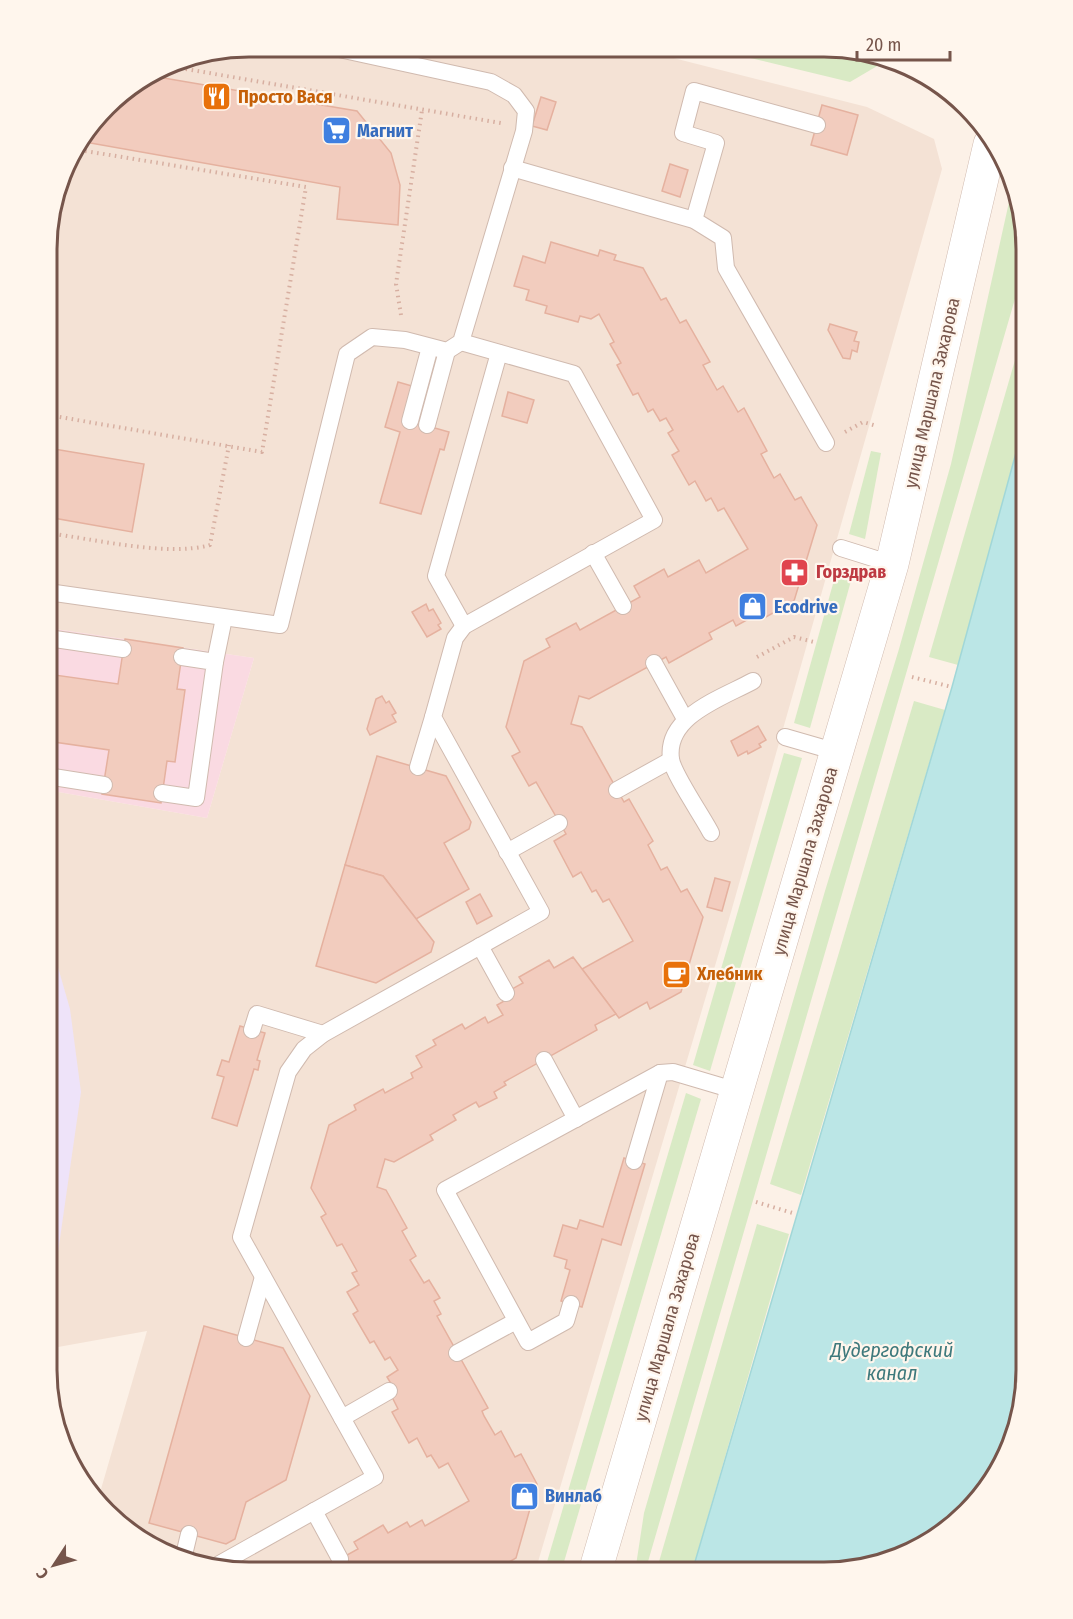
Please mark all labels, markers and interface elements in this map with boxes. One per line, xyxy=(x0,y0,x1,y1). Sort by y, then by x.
scale bar xyxy=(857,24,950,62)
text: 20 m xyxy=(866,34,901,56)
restaurant icon: Просто Вася xyxy=(201,81,233,113)
place label: Просто Вася xyxy=(238,86,333,108)
supermarket icon: Магнит xyxy=(320,115,352,147)
place label: Магнит xyxy=(357,120,413,142)
street label: улица Маршала Захарова xyxy=(899,295,965,490)
pharmacy icon: Горздрав xyxy=(779,556,811,588)
place label: Горздрав xyxy=(816,561,886,583)
shop icon: Ecodrive xyxy=(737,591,769,623)
place label: Ecodrive xyxy=(774,596,838,618)
street label: улица Маршала Захарова xyxy=(768,764,843,958)
cafe icon: Хлебник xyxy=(660,958,692,990)
place label: Хлебник xyxy=(696,963,764,985)
street label: улица Маршала Захарова xyxy=(630,1230,705,1424)
water label: Дудергофский канал xyxy=(829,1338,953,1385)
shop icon: Винлаб xyxy=(508,1480,540,1512)
place label: Винлаб xyxy=(545,1485,602,1507)
north arrow xyxy=(24,1535,84,1595)
text: С xyxy=(32,1564,52,1583)

